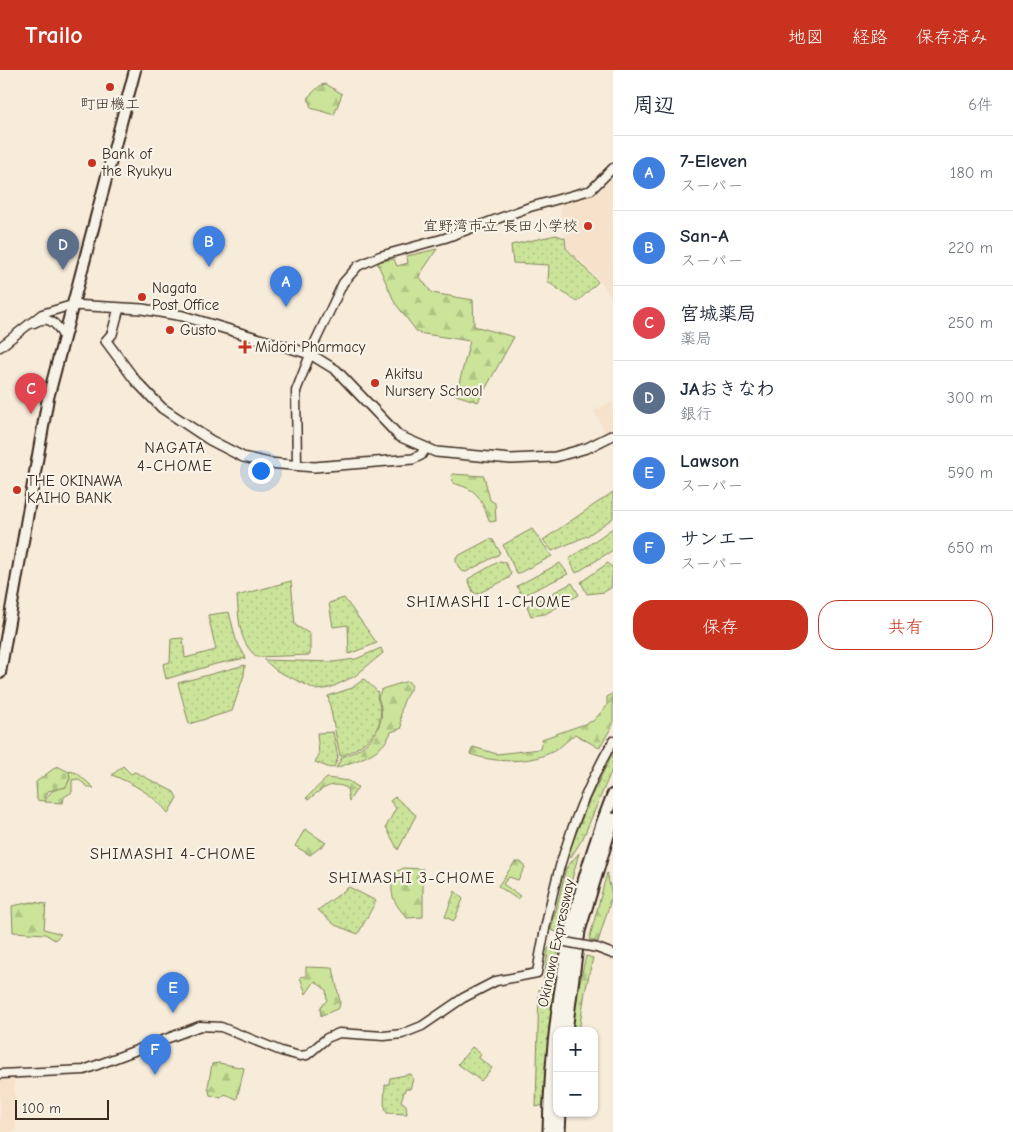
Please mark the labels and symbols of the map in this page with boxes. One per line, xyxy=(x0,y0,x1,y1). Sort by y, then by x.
marker: 町田機工 xyxy=(104,81,116,93)
place label: 町田機工 xyxy=(80,95,140,113)
place label: Bank of the Ryukyu xyxy=(101,145,172,180)
marker: Bank of the Ryukyu xyxy=(86,157,98,169)
place label: 宜野湾市立 長田小学校 xyxy=(423,217,578,235)
marker: 宜野湾市立 長田小学校 xyxy=(582,220,594,232)
pin: B xyxy=(193,226,225,267)
pin: D xyxy=(47,229,79,270)
pin: A xyxy=(270,266,302,307)
place label: Nagata Post Office xyxy=(152,279,220,314)
marker: Nagata Post Office xyxy=(136,291,148,303)
place label: Gusto xyxy=(180,321,217,339)
marker: Gusto xyxy=(164,324,176,336)
place label: Midori Pharmacy xyxy=(255,338,366,356)
marker: Midori Pharmacy xyxy=(239,341,251,353)
place label: Akitsu Nursery School xyxy=(385,365,483,400)
pin: C xyxy=(15,373,47,414)
marker: Akitsu Nursery School xyxy=(369,377,381,389)
district label: NAGATA 4-CHOME xyxy=(137,439,213,475)
your location xyxy=(248,458,274,484)
place label: THE OKINAWA KAIHO BANK xyxy=(27,472,123,507)
marker: THE OKINAWA KAIHO BANK xyxy=(11,484,23,496)
district label: SHIMASHI 1-CHOME xyxy=(407,593,571,611)
district label: SHIMASHI 4-CHOME xyxy=(90,845,256,863)
district label: SHIMASHI 3-CHOME xyxy=(329,869,495,887)
street label: Okinawa Expressway xyxy=(534,877,578,1009)
pin: E xyxy=(157,972,189,1013)
pin: F xyxy=(139,1034,171,1075)
scale bar xyxy=(15,1097,109,1120)

